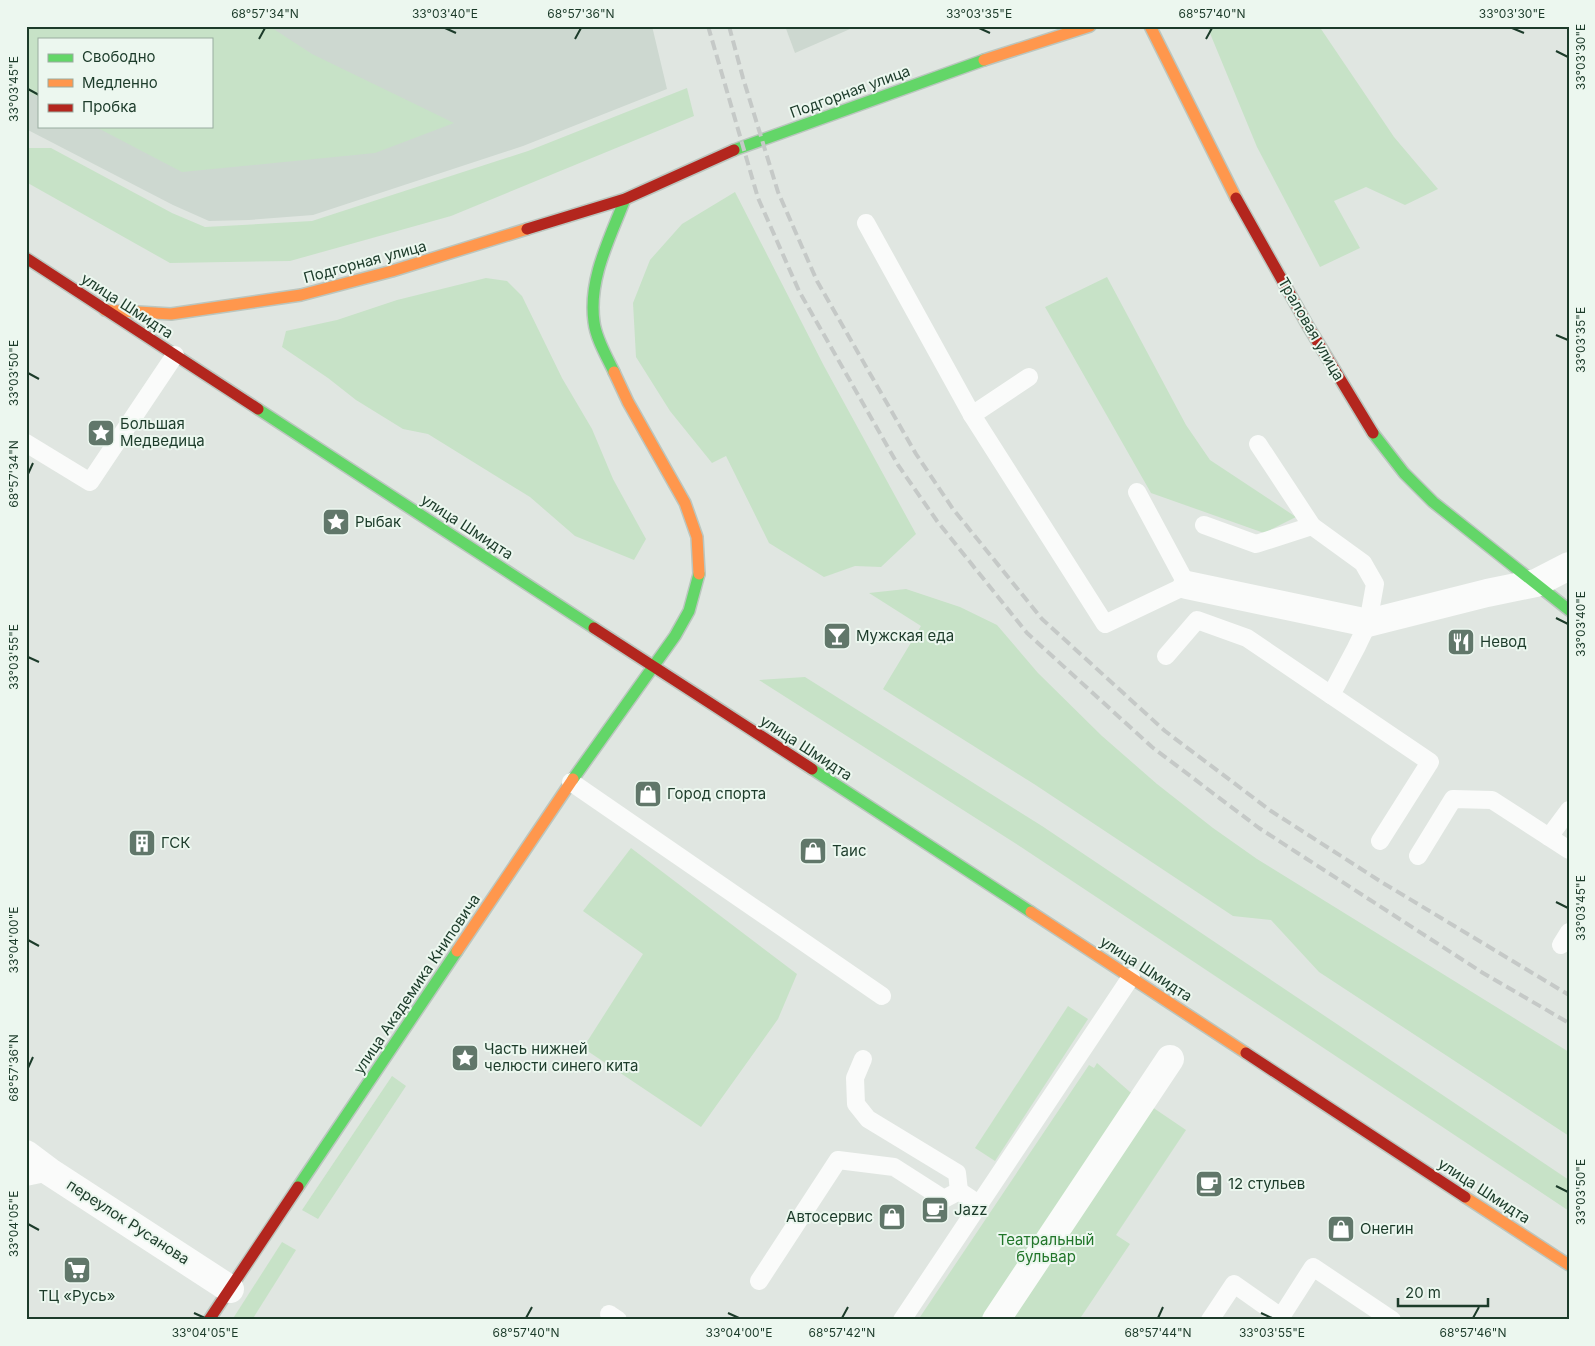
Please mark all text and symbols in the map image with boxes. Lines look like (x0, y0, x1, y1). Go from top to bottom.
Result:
text: 68°57'34"N (231, 6, 299, 21)
text: 33°03'40"E (412, 6, 478, 21)
text: 68°57'36"N (547, 6, 615, 21)
text: 33°03'35"E (946, 6, 1012, 21)
text: 68°57'40"N (1178, 6, 1246, 21)
text: 33°03'30"E (1479, 6, 1545, 21)
text: 33°03'30"E (1573, 24, 1588, 90)
legend (38, 38, 212, 128)
text: Свободно (82, 47, 156, 66)
text: 33°03'45"E (6, 56, 21, 122)
street label: Подгорная улица (787, 61, 913, 122)
text: Медленно (82, 73, 158, 92)
text: Пробка (82, 97, 137, 116)
street label: Подгорная улица (301, 236, 428, 287)
street label: улица Шмидта (77, 269, 177, 343)
street label: Траловая улица (1274, 274, 1349, 384)
text: 33°03'35"E (1573, 307, 1588, 373)
text: 33°03'50"E (6, 340, 21, 406)
place label: Большая Медведица (120, 414, 205, 450)
place icon: Большая Медведица (86, 418, 116, 448)
text: 68°57'34"N (6, 440, 21, 508)
street label: улица Шмидта (417, 490, 517, 564)
place icon: Рыбак (321, 507, 351, 537)
place label: Рыбак (355, 512, 401, 531)
text: 33°03'40"E (1573, 591, 1588, 657)
bar icon: Мужская еда (822, 621, 852, 651)
text: 33°03'55"E (6, 624, 21, 690)
place label: Мужская еда (856, 626, 954, 645)
restaurant icon: Невод (1446, 627, 1476, 657)
place label: Невод (1480, 632, 1527, 651)
street label: улица Шмидта (756, 711, 856, 785)
shop icon: Город спорта (633, 779, 663, 809)
place label: Город спорта (667, 784, 766, 803)
building icon: ГСК (127, 828, 157, 858)
place label: ГСК (161, 833, 190, 852)
shop icon: Таис (798, 836, 828, 866)
place label: Таис (832, 841, 866, 860)
text: 33°03'45"E (1573, 875, 1588, 941)
street label: улица Академика Книповича (349, 890, 484, 1077)
text: 33°04'00"E (6, 907, 21, 973)
street label: улица Шмидта (1096, 932, 1196, 1006)
text: 68°57'36"N (6, 1034, 21, 1102)
place label: Часть нижней челюсти синего кита (484, 1039, 639, 1075)
place icon: Часть нижней челюсти синего кита (450, 1043, 480, 1073)
street label: улица Шмидта (1434, 1154, 1534, 1228)
text: 33°03'50"E (1573, 1159, 1588, 1225)
cafe icon: 12 стульев (1194, 1169, 1224, 1199)
place label: 12 стульев (1228, 1174, 1305, 1193)
street label: переулок Русанова (63, 1175, 193, 1268)
text: 33°04'05"E (6, 1191, 21, 1257)
cafe icon: Jazz (920, 1195, 950, 1225)
place label: Jazz (954, 1200, 988, 1219)
shop icon: Автосервис (877, 1202, 907, 1232)
place label: Автосервис (786, 1207, 873, 1226)
shop icon: Онегин (1326, 1214, 1356, 1244)
place label: Онегин (1360, 1219, 1414, 1238)
park label: Театральный бульвар (998, 1230, 1094, 1266)
supermarket icon: ТЦ «Русь» (62, 1255, 92, 1285)
scale bar (1398, 1276, 1488, 1308)
text: 20 m (1405, 1283, 1441, 1302)
place label: ТЦ «Русь» (39, 1286, 115, 1305)
text: 33°04'05"E (172, 1325, 238, 1340)
text: 68°57'40"N (492, 1325, 560, 1340)
text: 33°04'00"E (706, 1325, 772, 1340)
text: 68°57'42"N (809, 1325, 875, 1340)
text: 68°57'44"N (1124, 1325, 1192, 1340)
text: 33°03'55"E (1239, 1325, 1305, 1340)
text: 68°57'46"N (1440, 1325, 1506, 1340)

